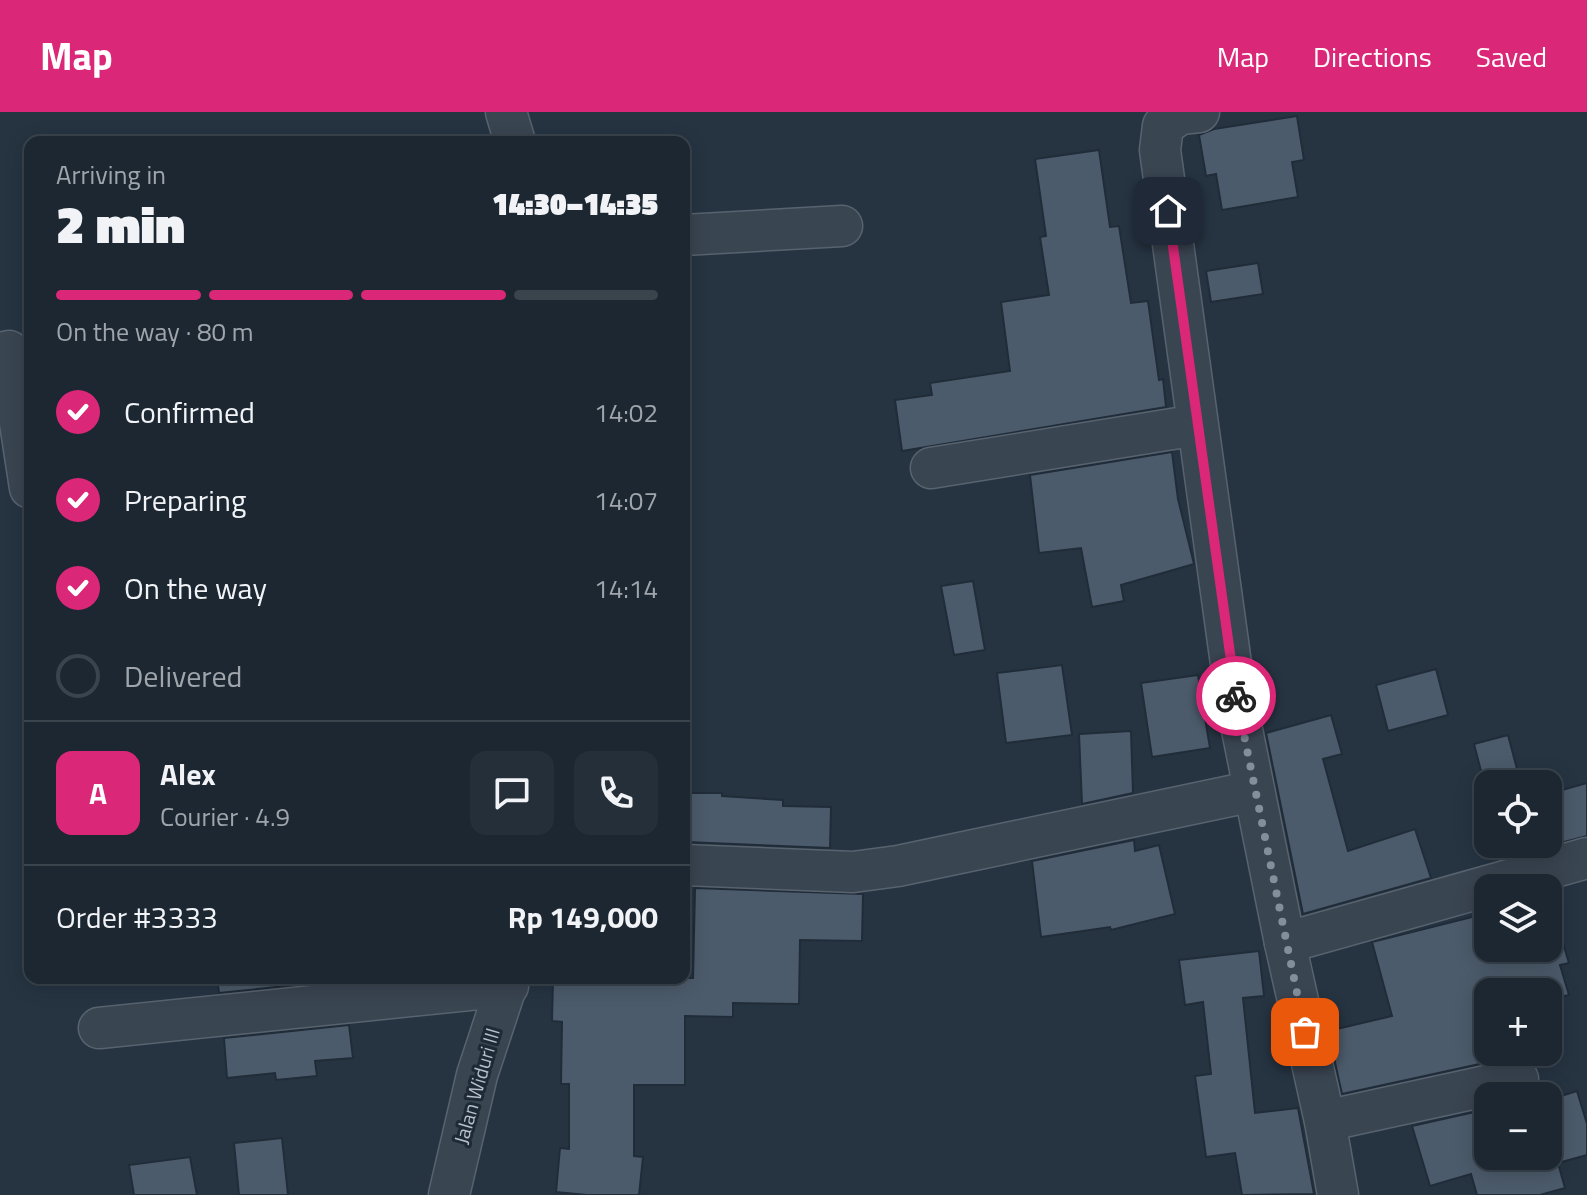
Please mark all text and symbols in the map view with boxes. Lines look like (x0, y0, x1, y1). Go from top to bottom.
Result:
text: Map (40, 27, 113, 85)
text: Map (1217, 35, 1269, 78)
text: Directions (1313, 35, 1432, 78)
text: Saved (1476, 35, 1547, 78)
text: Arriving in (56, 155, 166, 194)
pin (1134, 177, 1202, 245)
text: 14:30–14:35 (492, 181, 658, 227)
text: 2 min (56, 184, 185, 263)
icon: home (1146, 189, 1190, 233)
text: On the way · 80 m (56, 312, 254, 351)
text: Confirmed (124, 389, 255, 435)
icon: check (56, 390, 100, 434)
text: 14:02 (594, 393, 658, 432)
text: Preparing (124, 477, 246, 523)
icon: check (56, 478, 100, 522)
text: 14:07 (594, 481, 658, 520)
text: On the way (124, 565, 267, 611)
icon: check (56, 566, 100, 610)
text: 14:14 (594, 569, 658, 608)
text: Delivered (124, 653, 242, 699)
courier (1196, 656, 1276, 736)
icon: bike (1214, 674, 1258, 718)
text: Alex (160, 751, 216, 797)
button: chat (470, 751, 554, 835)
button: phone (574, 751, 658, 835)
text: A (89, 770, 107, 816)
map controls (1474, 770, 1562, 1170)
button: locate (1474, 770, 1562, 858)
text: Courier · 4.9 (160, 797, 290, 836)
button: layers (1474, 874, 1562, 962)
text: Order #3333 (56, 894, 218, 940)
text: Rp 149,000 (508, 894, 658, 940)
button: + (1474, 978, 1562, 1066)
pin (1271, 998, 1339, 1066)
icon: bag (1283, 1010, 1327, 1054)
street label: Jalan Widuri III (445, 1024, 508, 1147)
button: − (1474, 1082, 1562, 1170)

